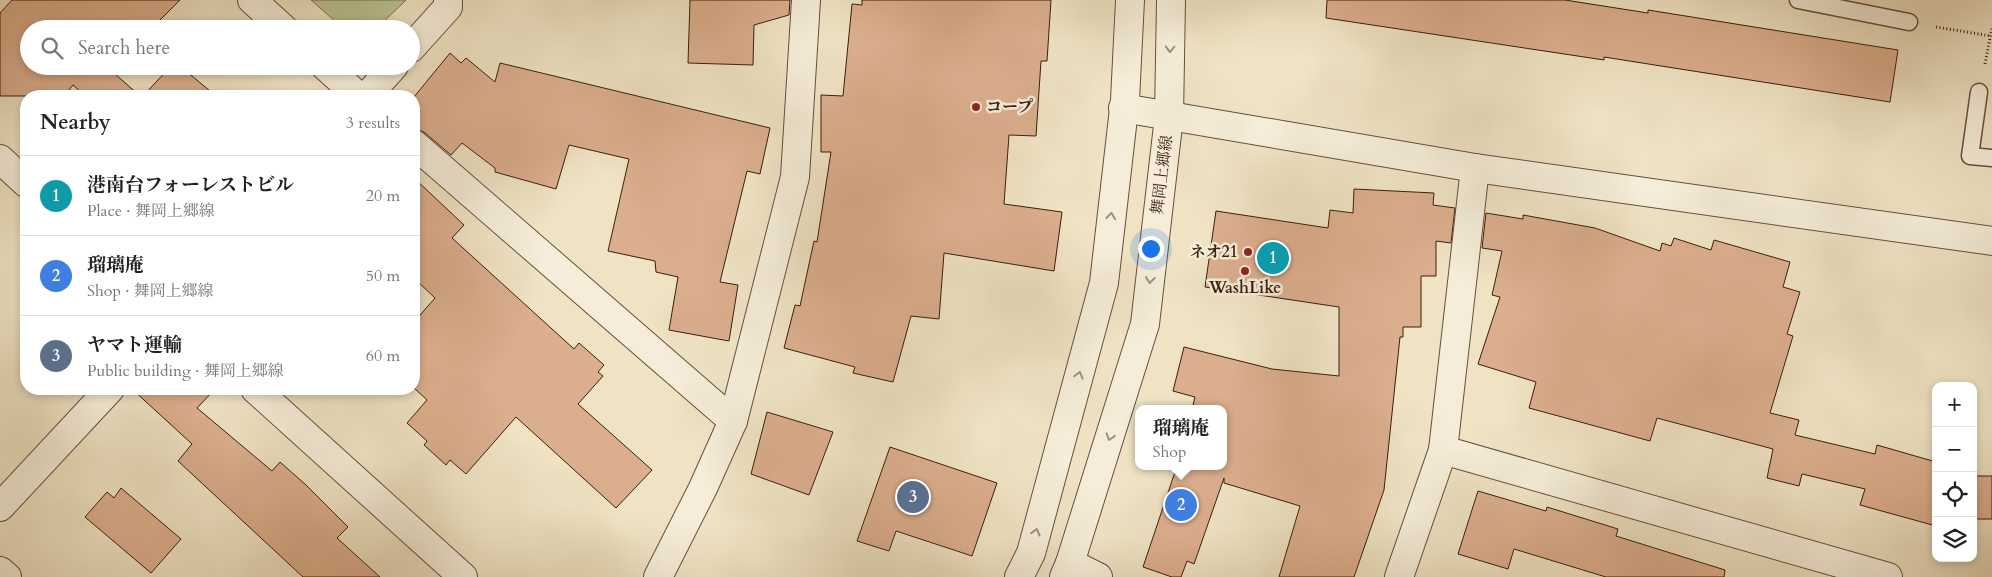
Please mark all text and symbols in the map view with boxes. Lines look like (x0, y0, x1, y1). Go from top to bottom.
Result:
search box (20, 20, 420, 75)
icon: search (38, 34, 66, 62)
text: Search here (78, 35, 170, 61)
one-way arrow (1165, 45, 1175, 53)
place label: コープ (986, 96, 1033, 118)
marker: コープ (970, 101, 982, 113)
text: Nearby (40, 108, 111, 137)
text: 3 results (346, 112, 400, 134)
street label: 舞岡上郷線 (1146, 134, 1178, 216)
text: 港南台フォーレストビル (87, 172, 294, 198)
text: 1 (52, 185, 60, 207)
text: 20 m (366, 185, 400, 207)
text: Place · 舞岡上郷線 (87, 200, 215, 222)
one-way arrow (1105, 212, 1116, 220)
your location (1138, 236, 1164, 262)
pin: 1 (1257, 239, 1289, 277)
place label: ネオ21 (1190, 241, 1238, 263)
marker: ネオ21 (1242, 246, 1254, 258)
text: 瑠璃庵 (87, 252, 144, 278)
text: 2 (52, 265, 60, 287)
text: 50 m (366, 265, 400, 287)
marker: WashLike (1239, 265, 1251, 277)
one-way arrow (1145, 276, 1156, 284)
place label: WashLike (1208, 277, 1281, 299)
text: Shop · 舞岡上郷線 (87, 280, 214, 302)
text: ヤマト運輸 (87, 332, 182, 358)
text: 3 (52, 345, 60, 367)
text: 60 m (366, 345, 400, 367)
text: Public building · 舞岡上郷線 (87, 360, 284, 382)
one-way arrow (1073, 370, 1084, 379)
map controls (1932, 382, 1977, 562)
button: + (1932, 382, 1977, 427)
popup (1135, 405, 1227, 470)
text: 瑠璃庵 (1152, 415, 1210, 441)
button: − (1932, 427, 1977, 472)
one-way arrow (1105, 432, 1115, 441)
text: Shop (1152, 441, 1186, 463)
button: locate (1932, 472, 1977, 517)
pin: 3 (897, 478, 929, 516)
pin: 2 (1165, 486, 1197, 524)
button: layers (1932, 517, 1977, 562)
one-way arrow (1030, 527, 1041, 536)

